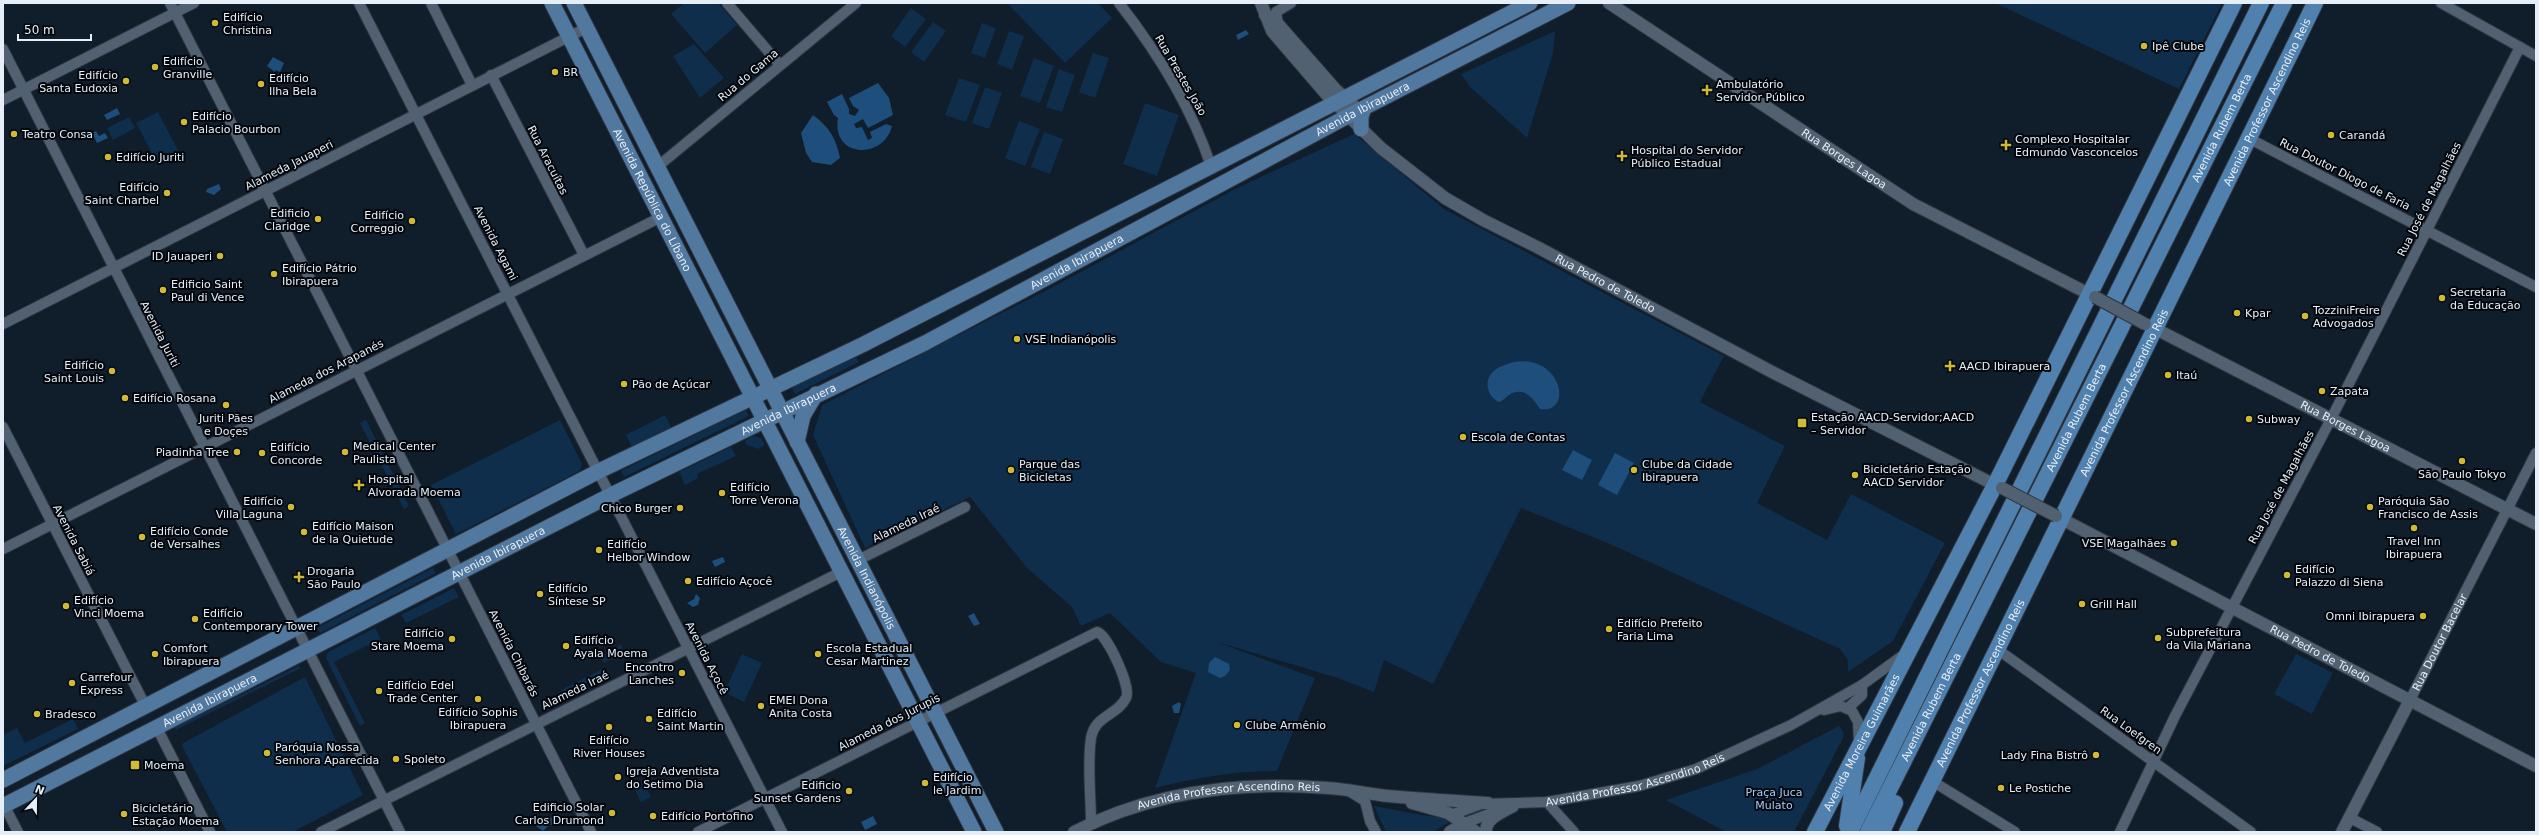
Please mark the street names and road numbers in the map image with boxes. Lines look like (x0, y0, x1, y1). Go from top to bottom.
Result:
street label: Avenida Professor Ascendino Reis (2221, 16, 2314, 188)
street label: Rua Prestes João (1152, 32, 1209, 118)
street label: Rua do Gama (716, 47, 781, 104)
street label: Avenida Rubem Berta (2189, 72, 2254, 184)
street label: Avenida Ibirapuera (1314, 80, 1412, 139)
street label: Rua Aracuítas (525, 123, 571, 197)
street label: Rua Borges Lagoa (1799, 126, 1889, 192)
street label: Avenida República do Líbano (610, 127, 694, 274)
street label: Rua Doutor Diogo de Faria (2277, 136, 2412, 213)
street label: Alameda Jauaperi (243, 138, 335, 193)
street label: Rua José de Magalhães (2395, 140, 2464, 259)
street label: Avenida Agami (471, 204, 520, 283)
street label: Avenida Ibirapuera (1028, 232, 1126, 292)
street label: Rua Pedro de Toledo (1553, 252, 1658, 316)
street label: Avenida Juriti (137, 299, 182, 370)
street label: Avenida Professor Ascendino Reis (2078, 307, 2171, 479)
street label: Alameda dos Arapanés (267, 337, 386, 406)
street label: Avenida Rubem Berta (2044, 361, 2109, 474)
street label: Avenida Ibirapuera (739, 381, 838, 438)
street label: Rua Borges Lagoa (2298, 398, 2392, 455)
street label: Rua José de Magalhães (2246, 428, 2317, 546)
street label: Alameda Iraé (870, 501, 942, 545)
street label: Avenida Sabiá (50, 503, 97, 578)
street label: Avenida Ibirapuera (449, 524, 548, 583)
street label: Avenida Indianópolis (835, 524, 898, 632)
street label: Rua Doutor Bacelar (2410, 591, 2470, 693)
street label: Avenida Professor Ascendino Reis (1934, 597, 2028, 769)
street label: Avenida Chibarás (486, 608, 541, 699)
street label: Avenida Açocê (683, 619, 731, 697)
street label: Rua Pedro de Toledo (2268, 623, 2373, 686)
street label: Avenida Rubem Berta (1899, 651, 1964, 763)
street label: Alameda Iraé (539, 668, 611, 712)
street label: Avenida Ibirapuera (160, 671, 259, 730)
street label: Avenida Moreira Guimarães (1821, 672, 1903, 813)
street label: Alameda dos Jurupis (836, 691, 943, 754)
street label: Rua Loefgren (2097, 704, 2164, 757)
street label: Avenida Professor Ascendino Reis (1545, 751, 1727, 809)
street label: Avenida Professor Ascendino Reis (1136, 780, 1321, 813)

